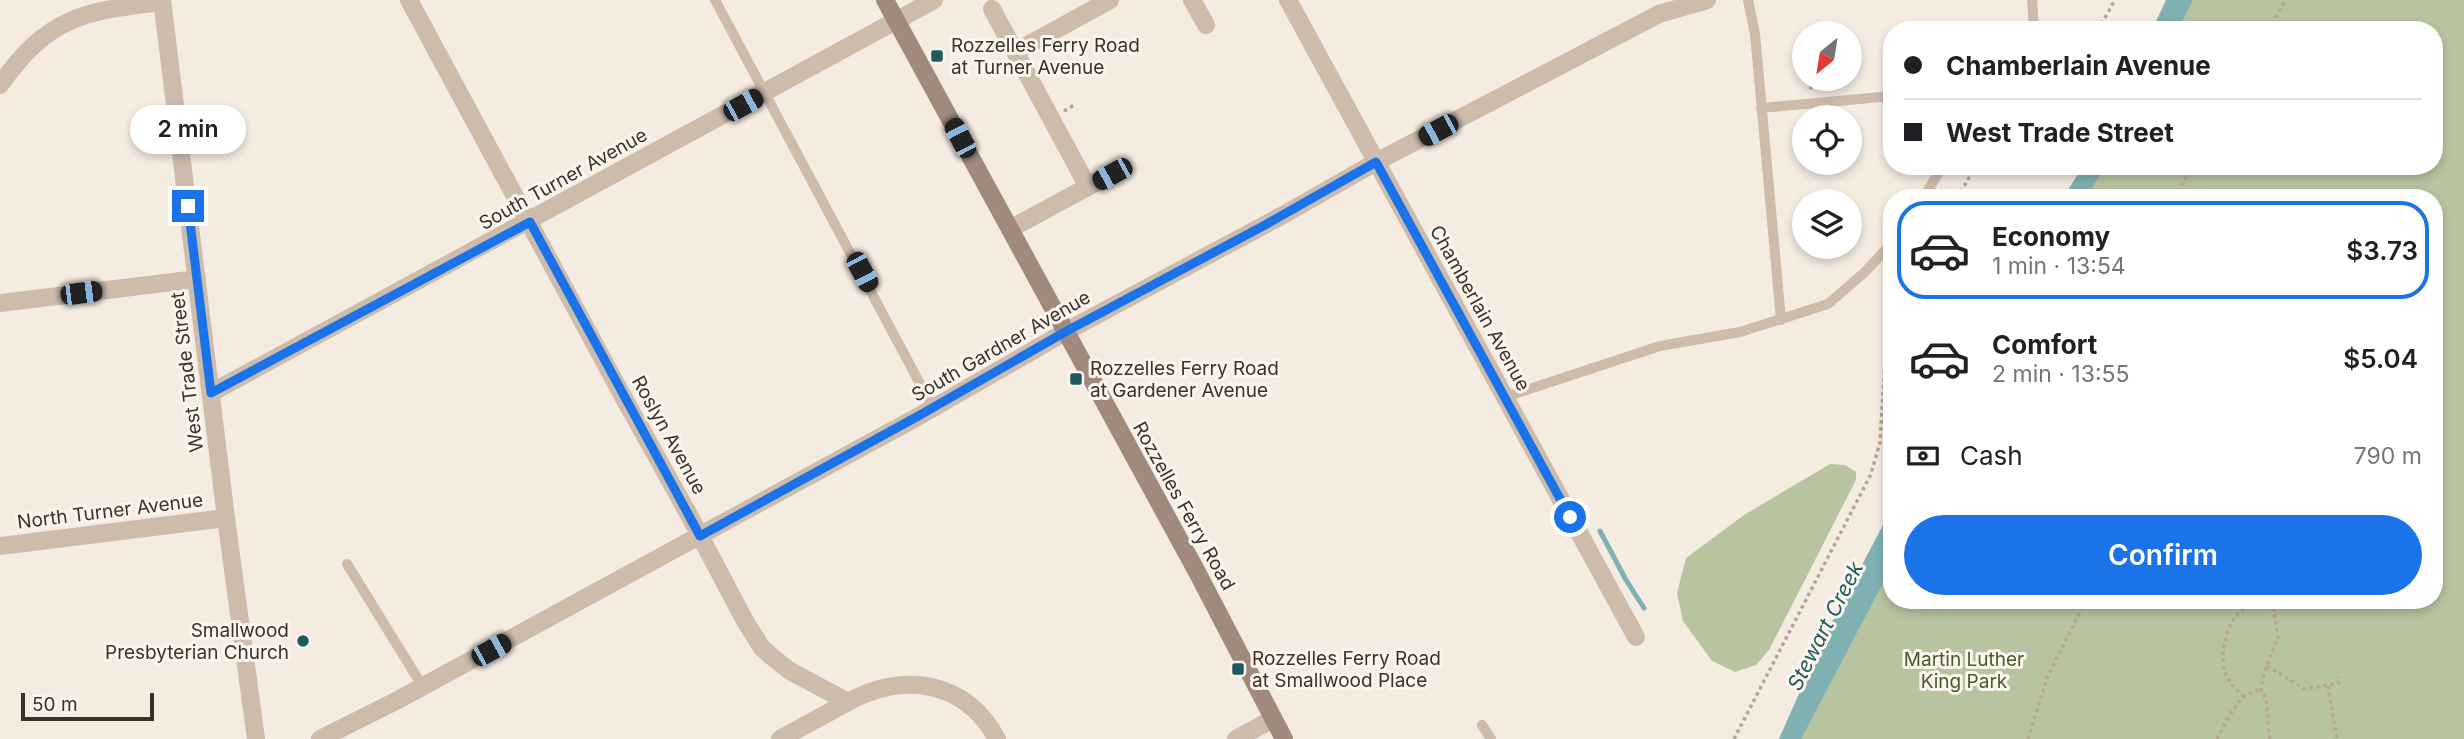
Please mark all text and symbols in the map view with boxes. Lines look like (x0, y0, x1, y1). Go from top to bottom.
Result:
north arrow (1792, 21, 1862, 91)
map controls (1792, 21, 1862, 259)
place label: Rozzelles Ferry Road at Turner Avenue (951, 34, 1140, 79)
marker: Rozzelles Ferry Road at Turner Avenue (929, 48, 945, 64)
text: Chamberlain Avenue (1946, 50, 2211, 81)
car (720, 86, 767, 124)
callout: 2 min (130, 104, 246, 154)
button: locate (1792, 105, 1862, 175)
car (1415, 111, 1462, 149)
text: 2 min (158, 115, 218, 143)
car (941, 115, 980, 161)
text: West Trade Street (1946, 117, 2174, 148)
street label: South Turner Avenue (475, 123, 651, 235)
car (1089, 155, 1136, 193)
button: layers (1792, 189, 1862, 259)
route end (172, 190, 204, 222)
icon: car (1908, 219, 1971, 282)
street label: Chamberlain Avenue (1425, 221, 1535, 395)
text: Economy (1992, 221, 2110, 252)
text: $3.73 (2346, 235, 2418, 266)
car (843, 249, 882, 295)
text: 1 min · 13:54 (1992, 252, 2126, 280)
car (59, 280, 104, 306)
street label: South Gardner Avenue (908, 285, 1094, 407)
street label: West Trade Street (166, 291, 208, 453)
icon: car (1908, 327, 1971, 390)
text: Comfort (1992, 329, 2097, 360)
text: $5.04 (2343, 343, 2418, 374)
place label: Rozzelles Ferry Road at Gardener Avenue (1090, 357, 1279, 402)
text: 2 min · 13:55 (1992, 360, 2130, 388)
marker: Rozzelles Ferry Road at Gardener Avenue (1068, 371, 1084, 387)
street label: Roslyn Avenue (627, 372, 711, 498)
street label: Rozzelles Ferry Road (1128, 418, 1240, 594)
icon: cash (1904, 437, 1942, 475)
text: Cash (1960, 440, 2023, 471)
text: 790 m (2354, 442, 2422, 470)
street label: North Turner Avenue (16, 488, 204, 534)
route start (1554, 501, 1586, 533)
button: Confirm (1904, 515, 2422, 595)
water label: Stewart Creek (1782, 557, 1868, 695)
place label: Smallwood Presbyterian Church (105, 619, 289, 664)
car (468, 631, 515, 669)
marker: Smallwood Presbyterian Church (295, 633, 311, 649)
place label: Rozzelles Ferry Road at Smallwood Place (1252, 647, 1441, 692)
park label: Martin Luther King Park (1904, 648, 2024, 693)
marker: Rozzelles Ferry Road at Smallwood Place (1230, 661, 1246, 677)
scale bar (21, 690, 154, 722)
text: 50 m (32, 693, 78, 716)

